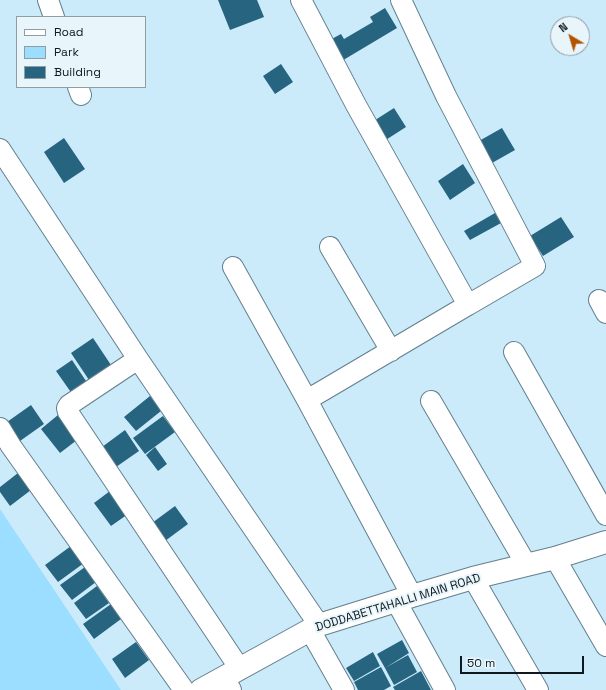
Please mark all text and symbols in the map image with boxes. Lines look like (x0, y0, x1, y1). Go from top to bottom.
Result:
legend (16, 16, 146, 88)
north arrow (550, 16, 590, 56)
text: N (556, 20, 570, 35)
text: Road (54, 24, 83, 40)
text: Park (54, 44, 79, 60)
text: Building (54, 64, 101, 80)
street label: DODDABETTAHALLI MAIN ROAD (314, 571, 482, 635)
scale bar (462, 648, 586, 674)
text: 50 m (467, 655, 495, 671)

